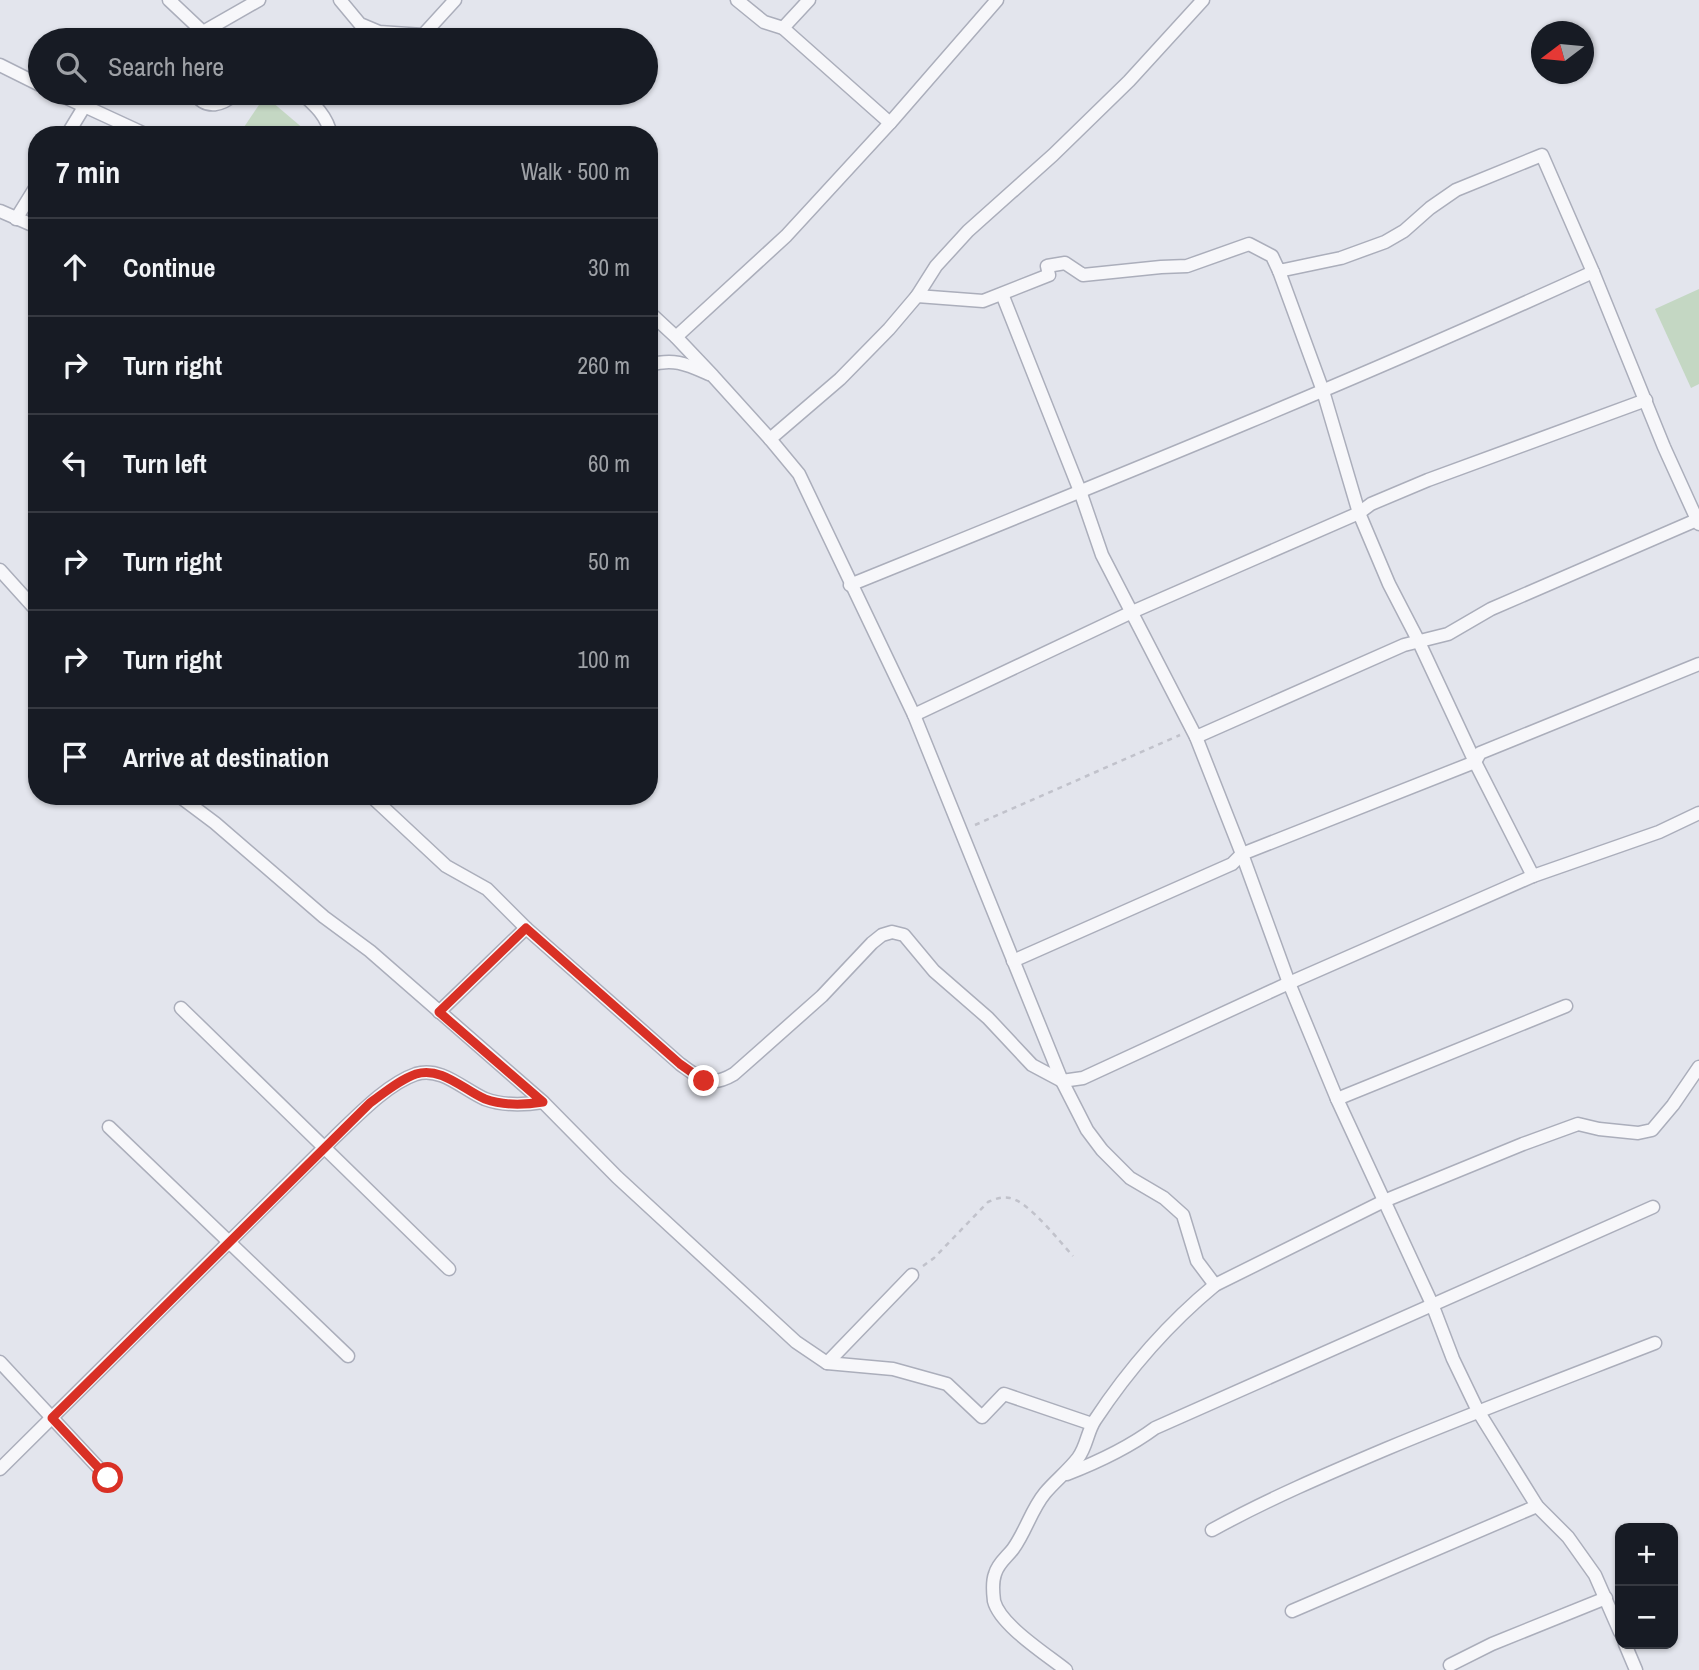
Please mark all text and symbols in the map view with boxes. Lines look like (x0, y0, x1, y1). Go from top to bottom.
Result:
north arrow (1531, 21, 1594, 84)
search box (28, 28, 658, 105)
icon: search (52, 48, 90, 86)
text: Search here (108, 49, 224, 84)
text: 7 min (56, 152, 120, 192)
text: Walk · 500 m (521, 156, 630, 187)
icon: ahead (56, 248, 94, 286)
text: Continue (123, 250, 215, 285)
text: 30 m (588, 252, 630, 283)
icon: right (56, 346, 94, 384)
text: Turn right (123, 348, 222, 383)
text: 260 m (578, 350, 630, 381)
icon: left (56, 444, 94, 482)
text: Turn left (123, 446, 207, 481)
text: 60 m (588, 448, 630, 479)
icon: right (56, 542, 94, 580)
text: Turn right (123, 544, 222, 579)
text: 50 m (588, 546, 630, 577)
icon: right (56, 640, 94, 678)
text: Turn right (123, 642, 222, 677)
text: 100 m (578, 644, 630, 675)
icon: arrive (56, 738, 94, 776)
text: Arrive at destination (123, 740, 329, 775)
route end (688, 1065, 719, 1096)
route start (92, 1462, 123, 1493)
map controls (1615, 1523, 1678, 1649)
button: + (1615, 1523, 1678, 1586)
button: − (1615, 1586, 1678, 1649)

